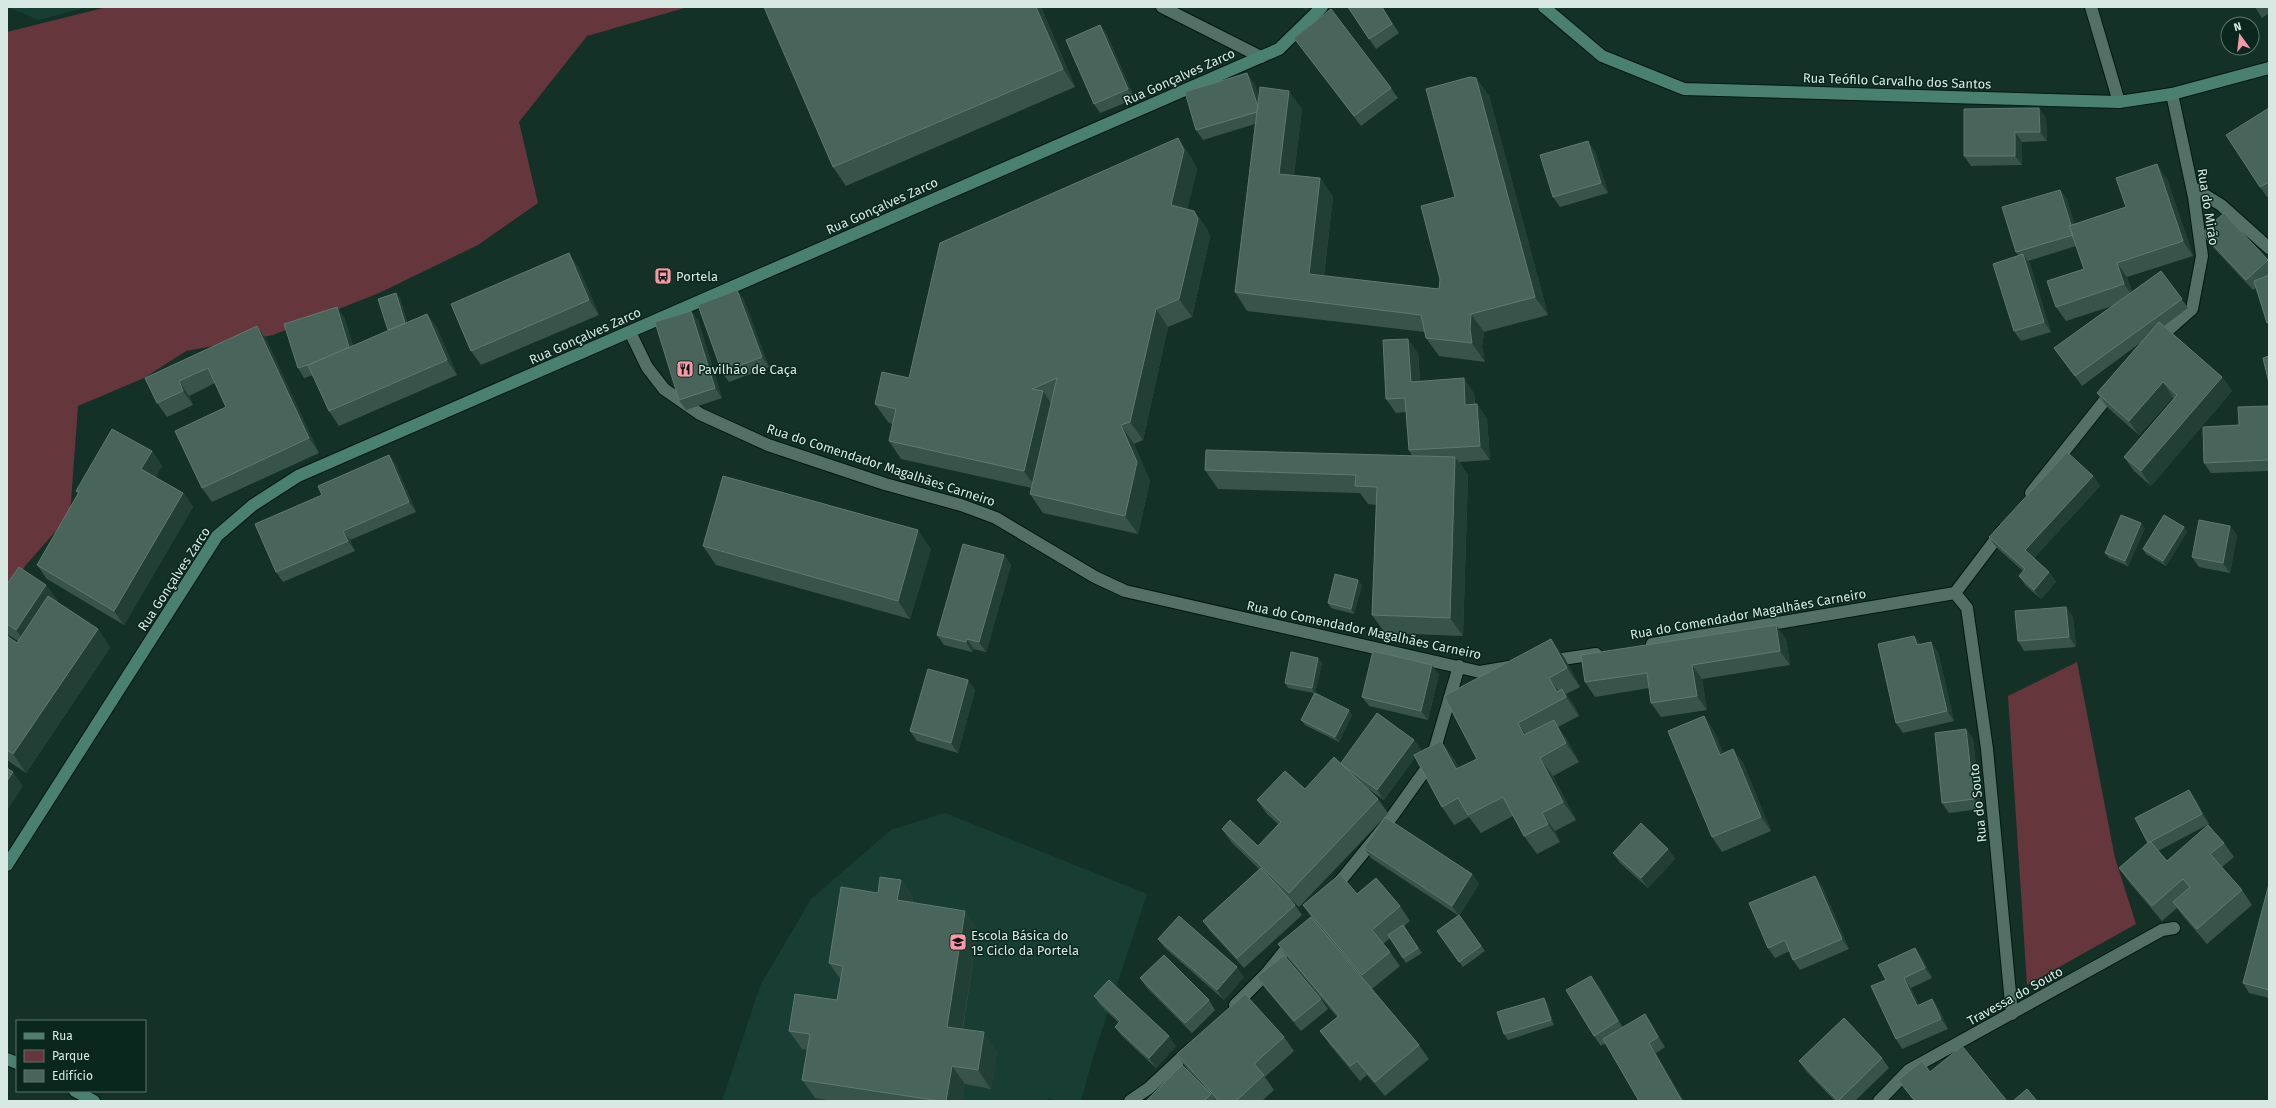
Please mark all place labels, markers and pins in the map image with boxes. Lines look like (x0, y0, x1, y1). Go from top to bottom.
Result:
bus stop icon: Portela (653, 266, 673, 286)
place label: Portela (676, 269, 718, 284)
restaurant icon: Pavilhão de Caça (675, 359, 695, 379)
place label: Pavilhão de Caça (698, 362, 797, 377)
place label: Escola Básica do 1º Ciclo da Portela (971, 928, 1079, 958)
school or university icon: Escola Básica do 1º Ciclo da Portela (948, 932, 968, 952)

